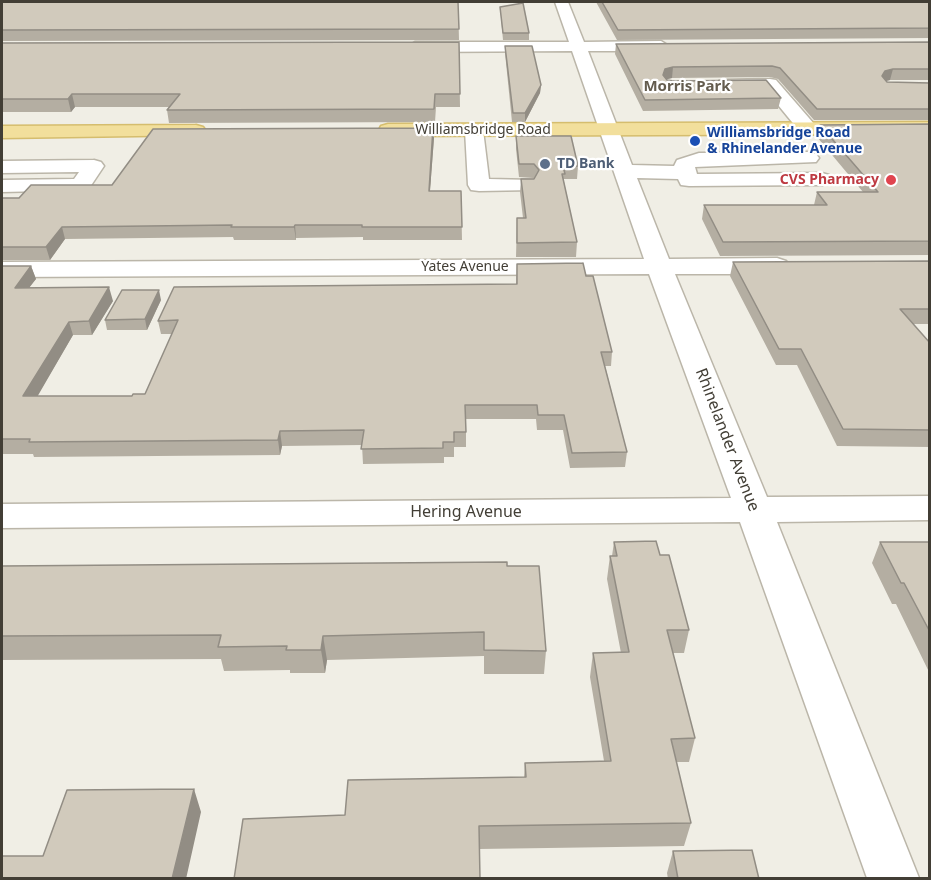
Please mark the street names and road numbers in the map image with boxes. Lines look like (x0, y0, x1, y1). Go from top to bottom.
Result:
street label: Williamsbridge Road (415, 122, 551, 138)
street label: Yates Avenue (421, 259, 509, 275)
street label: Rhinelander Avenue (691, 366, 763, 514)
street label: Hering Avenue (410, 502, 522, 522)

